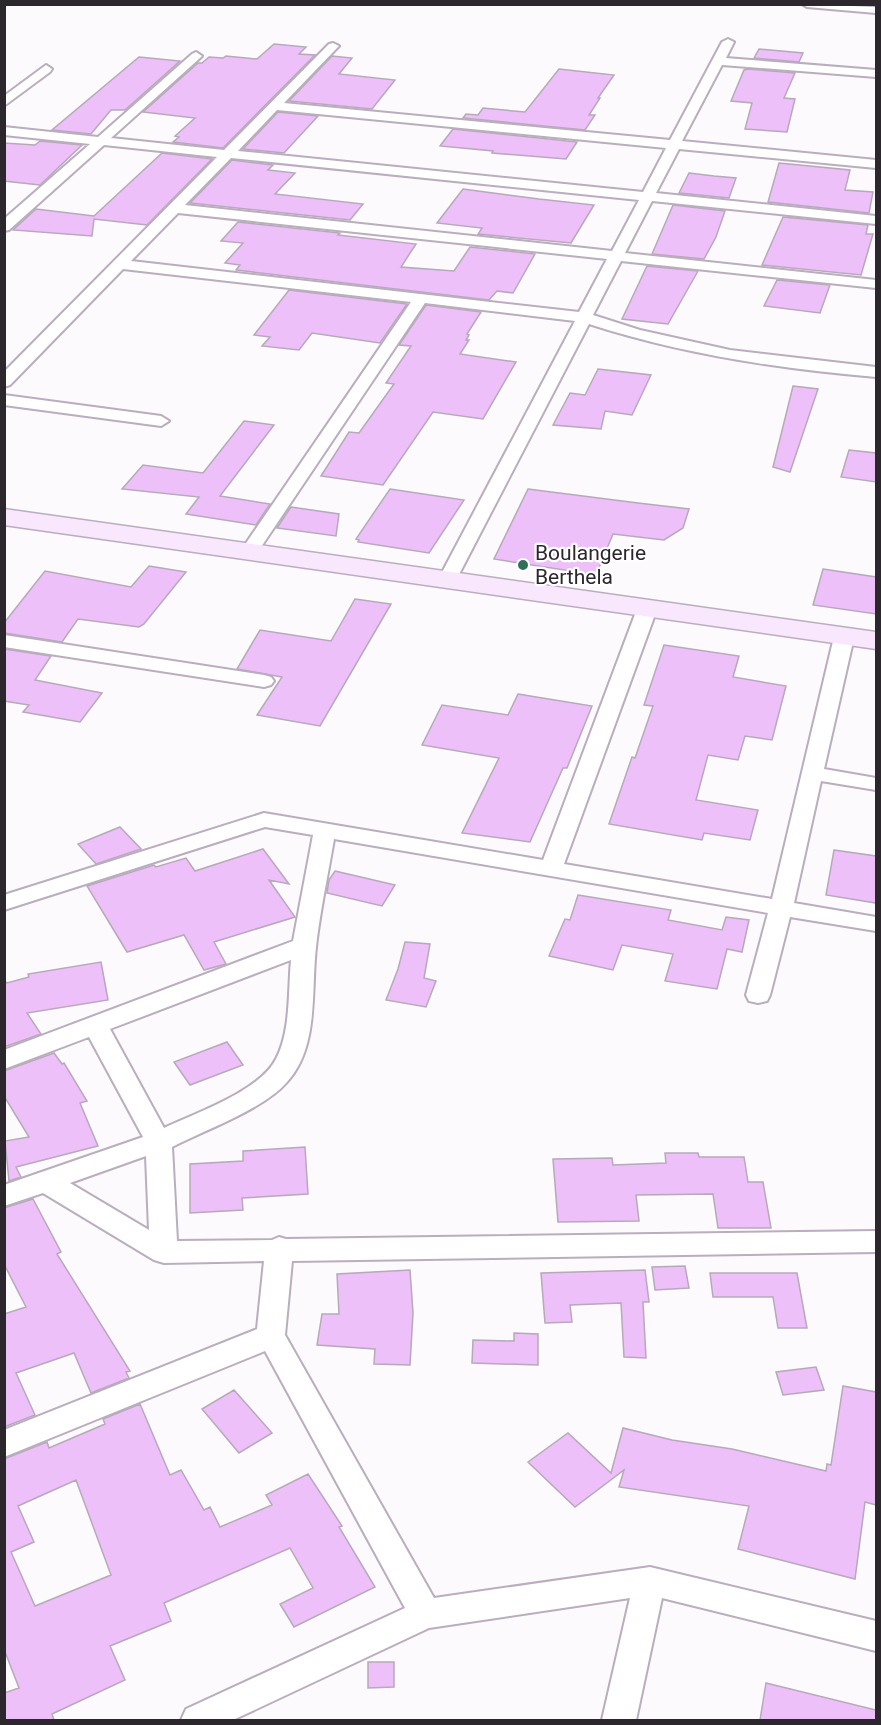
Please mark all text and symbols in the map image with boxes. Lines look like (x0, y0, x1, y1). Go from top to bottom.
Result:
place label: Boulangerie Berthela (535, 541, 646, 589)
marker: Boulangerie Berthela (516, 558, 530, 572)

